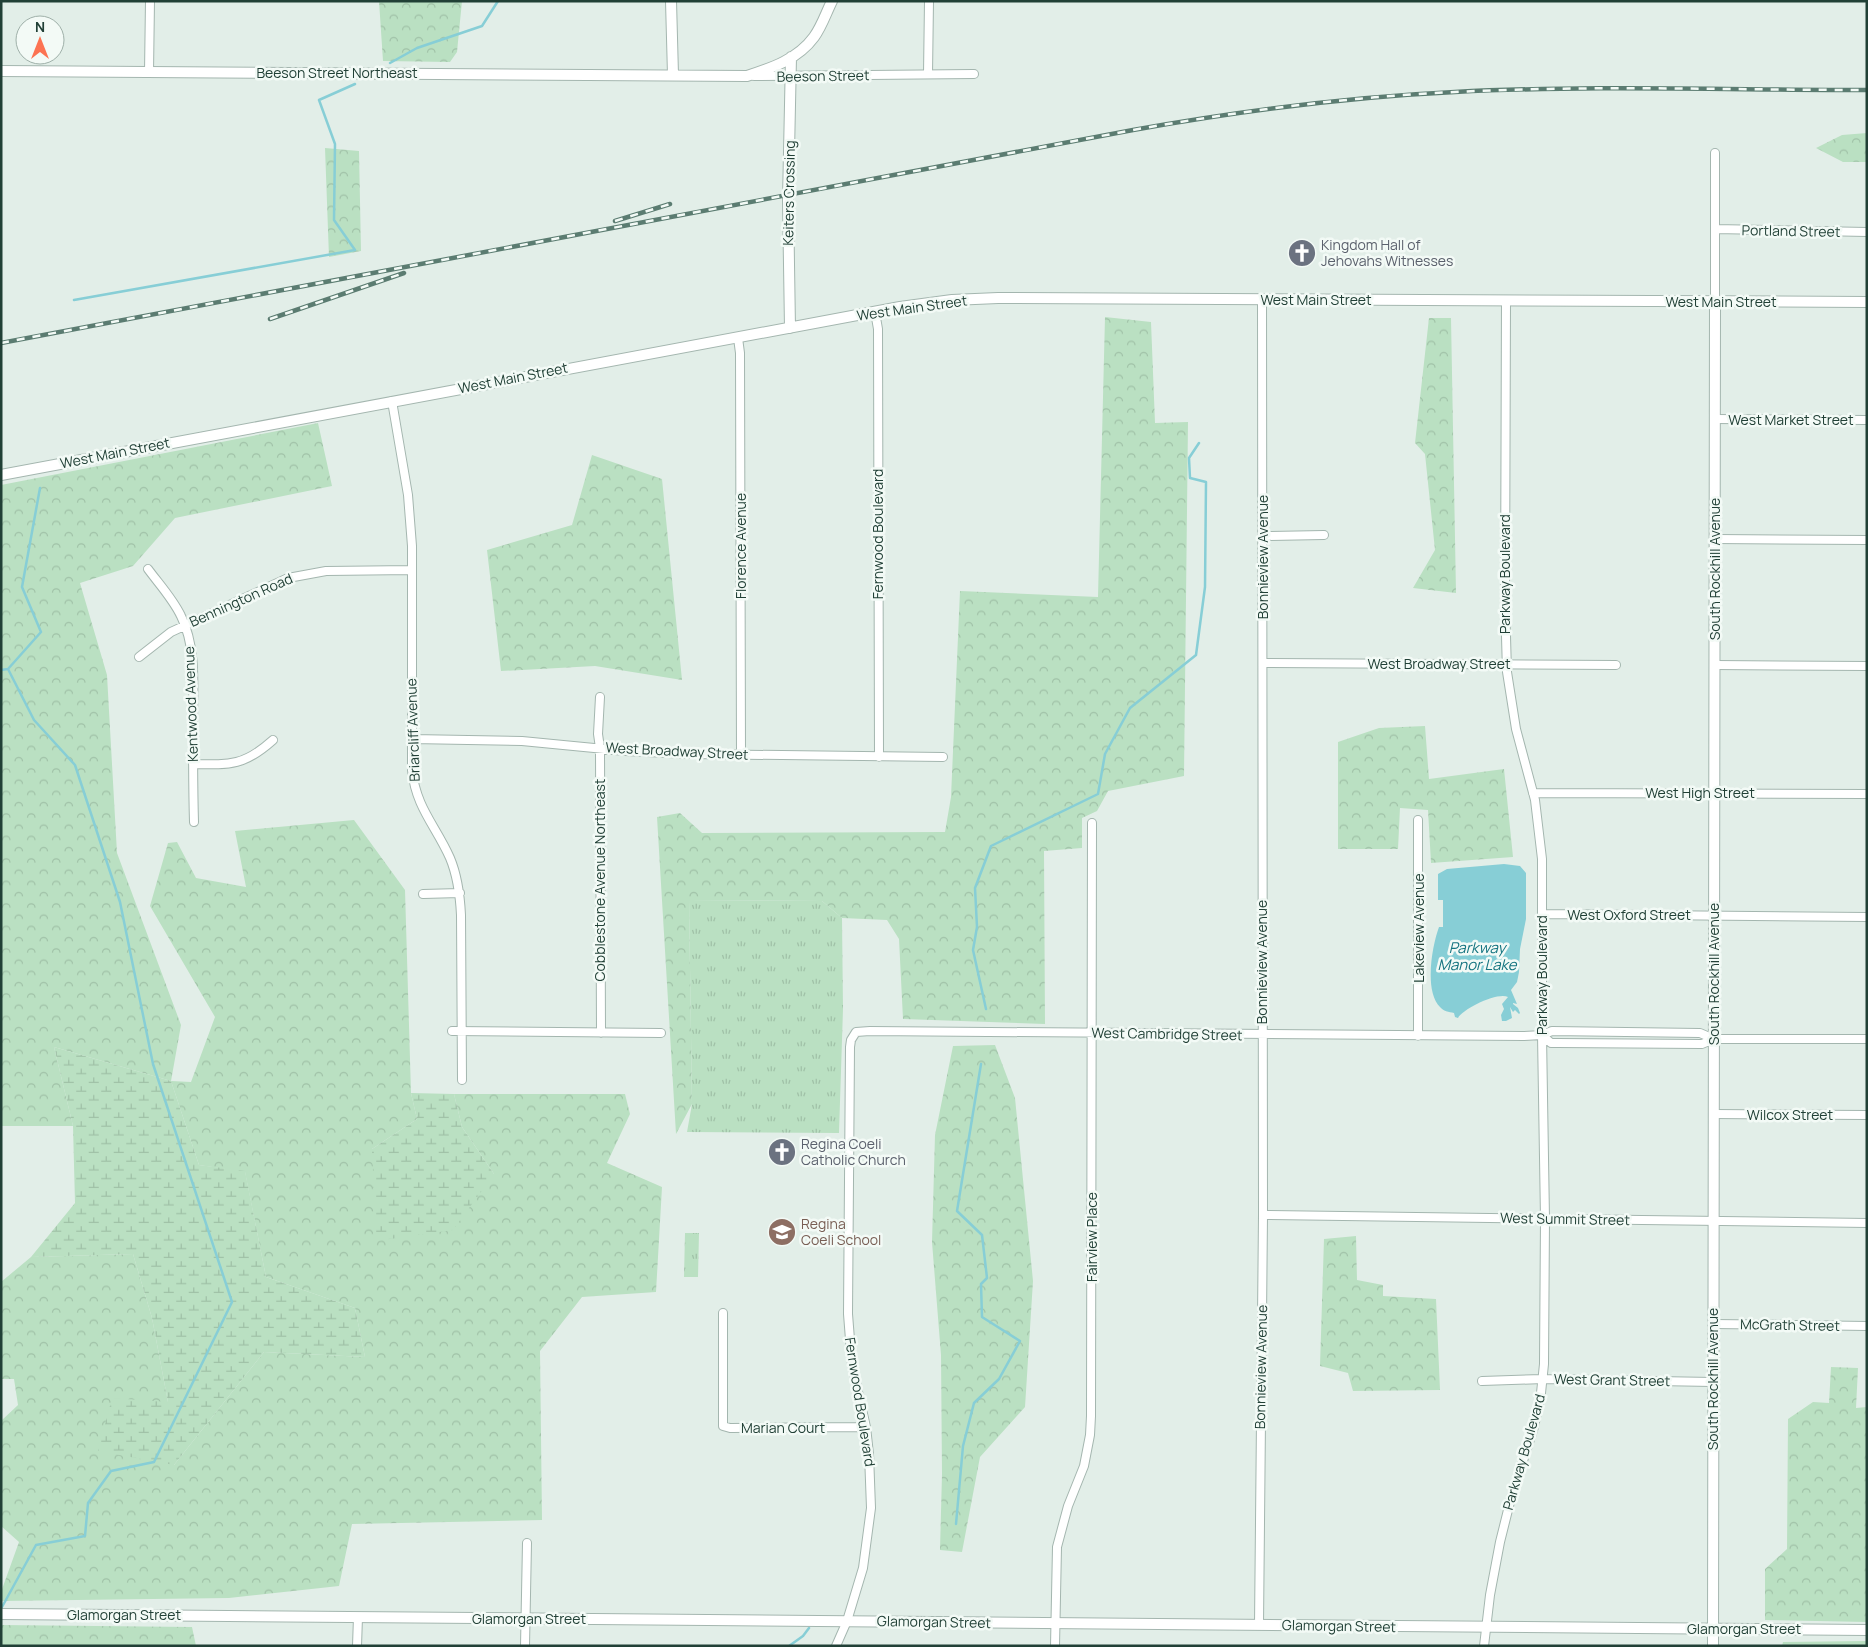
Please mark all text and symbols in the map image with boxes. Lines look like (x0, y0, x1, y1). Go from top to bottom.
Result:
north arrow (15, 15, 65, 65)
text: N (35, 17, 45, 36)
street label: Beeson Street Northeast (256, 63, 418, 82)
street label: Beeson Street (776, 65, 870, 86)
street label: Keiters Crossing (778, 140, 799, 246)
street label: Portland Street (1741, 220, 1841, 241)
place label: Kingdom Hall of Jehovahs Witnesses (1321, 235, 1453, 270)
church icon: Kingdom Hall of Jehovahs Witnesses (1287, 238, 1317, 268)
street label: West Main Street (856, 290, 969, 325)
street label: West Main Street (1260, 290, 1372, 309)
street label: West Main Street (1665, 292, 1777, 311)
street label: West Main Street (456, 357, 570, 397)
street label: West Market Street (1728, 410, 1854, 429)
street label: West Main Street (58, 432, 172, 472)
street label: Fernwood Boulevard (868, 469, 887, 599)
street label: Florence Avenue (731, 493, 750, 599)
street label: Bonnieview Avenue (1253, 495, 1272, 619)
street label: South Rockhill Avenue (1705, 498, 1724, 640)
street label: Parkway Boulevard (1495, 514, 1514, 634)
street label: Bennington Road (186, 568, 295, 631)
street label: Kentwood Avenue (179, 646, 202, 762)
street label: West Broadway Street (1367, 654, 1511, 673)
street label: Briarcliff Avenue (401, 678, 424, 782)
street label: West Broadway Street (605, 737, 749, 764)
street label: Cobblestone Avenue Northeast (590, 778, 609, 981)
street label: West High Street (1645, 783, 1755, 802)
street label: Lakeview Avenue (1409, 873, 1428, 983)
street label: Bonnieview Avenue (1252, 900, 1271, 1024)
street label: South Rockhill Avenue (1704, 903, 1723, 1045)
street label: West Oxford Street (1567, 905, 1691, 924)
street label: Parkway Boulevard (1532, 915, 1551, 1035)
water label: Parkway Manor Lake (1437, 937, 1518, 975)
street label: West Cambridge Street (1091, 1023, 1243, 1044)
street label: Wilcox Street (1747, 1105, 1834, 1124)
place label: Regina Coeli Catholic Church (801, 1134, 906, 1169)
church icon: Regina Coeli Catholic Church (767, 1137, 797, 1167)
street label: Fairview Place (1082, 1192, 1101, 1282)
street label: West Summit Street (1500, 1208, 1630, 1229)
place label: Regina Coeli School (801, 1214, 881, 1249)
school or university icon: Regina Coeli School (767, 1217, 797, 1247)
street label: Bonnieview Avenue (1250, 1305, 1271, 1429)
street label: South Rockhill Avenue (1703, 1308, 1722, 1450)
street label: McGrath Street (1740, 1314, 1840, 1335)
street label: Fernwood Boulevard (841, 1336, 880, 1468)
street label: West Grant Street (1554, 1369, 1671, 1390)
street label: Parkway Boulevard (1498, 1392, 1549, 1512)
street label: Marian Court (741, 1418, 825, 1437)
street label: Glamorgan Street (67, 1605, 181, 1624)
street label: Glamorgan Street (472, 1609, 586, 1628)
street label: Glamorgan Street (877, 1611, 992, 1632)
street label: Glamorgan Street (1282, 1615, 1397, 1636)
street label: Glamorgan Street (1687, 1619, 1801, 1638)

